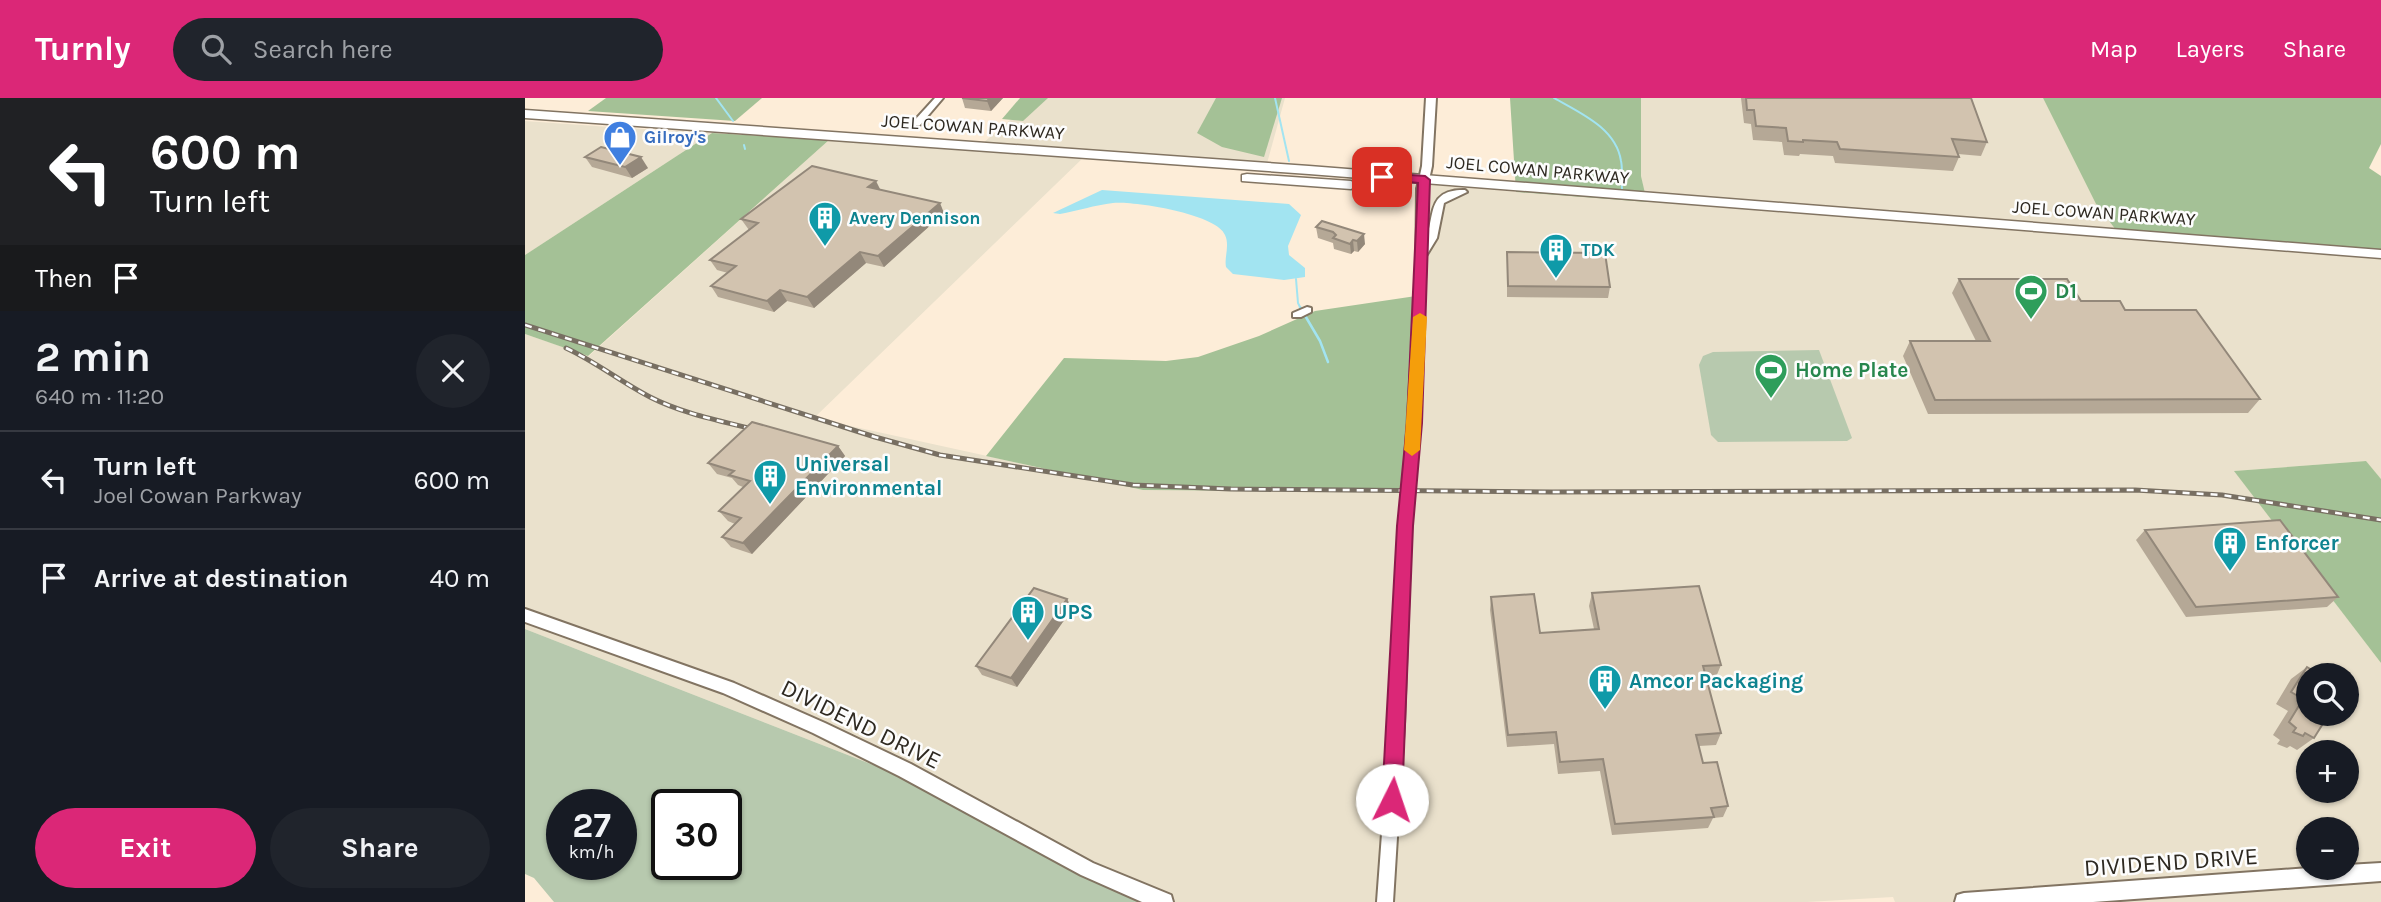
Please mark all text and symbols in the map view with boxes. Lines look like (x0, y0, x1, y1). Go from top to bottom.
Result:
search box (173, 18, 663, 81)
text: Turnly (35, 30, 131, 68)
icon: search (197, 30, 235, 68)
text: Search here (253, 34, 393, 65)
text: Map (2090, 35, 2138, 63)
text: Layers (2176, 35, 2245, 63)
text: Share (2283, 35, 2346, 63)
street label: JOEL COWAN PARKWAY (881, 110, 1065, 144)
shop icon: Gilroy's (601, 118, 639, 167)
text: 600 m (150, 124, 301, 181)
icon: left (35, 126, 126, 217)
place label: Gilroy's (644, 126, 707, 148)
pin (1352, 147, 1412, 207)
street label: JOEL COWAN PARKWAY (1446, 151, 1631, 189)
icon: arrive (1363, 158, 1401, 196)
text: Turn left (150, 183, 270, 220)
street label: JOEL COWAN PARKWAY (2012, 196, 2196, 230)
building icon: Avery Dennison (806, 199, 844, 248)
place label: Avery Dennison (849, 207, 981, 229)
building icon: TDK (1537, 231, 1575, 280)
place label: TDK (1581, 239, 1615, 261)
icon: arrive (107, 259, 145, 297)
text: Then (35, 263, 93, 294)
sports icon: D1 (2012, 272, 2050, 321)
place label: D1 (2055, 279, 2077, 303)
text: 2 min (35, 332, 151, 382)
button: close (416, 334, 490, 408)
sports icon: Home Plate (1752, 351, 1790, 400)
place label: Home Plate (1795, 358, 1908, 382)
text: 640 m · 11:20 (35, 383, 164, 410)
text: Turn left (94, 451, 196, 482)
place label: Universal Environmental (795, 452, 943, 500)
building icon: Universal Environmental (751, 457, 789, 506)
icon: left (35, 461, 73, 499)
text: 600 m (414, 465, 490, 496)
text: Joel Cowan Parkway (94, 482, 302, 509)
building icon: Enforcer (2211, 524, 2249, 573)
place label: Enforcer (2255, 531, 2339, 555)
icon: arrive (35, 559, 73, 597)
text: Arrive at destination (94, 563, 348, 594)
text: 40 m (430, 563, 490, 594)
building icon: UPS (1009, 593, 1047, 642)
place label: UPS (1053, 600, 1093, 624)
building icon: Amcor Packaging (1586, 662, 1624, 711)
map controls (2296, 663, 2359, 880)
button: search (2296, 663, 2359, 726)
place label: Amcor Packaging (1629, 669, 1803, 693)
street label: DIVIDEND DRIVE (777, 673, 945, 775)
button: + (2296, 740, 2359, 803)
position arrow (1355, 763, 1429, 837)
speed limit sign: 30 (651, 789, 742, 880)
text: 27 (572, 805, 611, 846)
button: Exit (35, 808, 256, 888)
button: Share (270, 808, 490, 888)
button: − (2296, 817, 2359, 880)
text: km/h (569, 841, 614, 863)
street label: DIVIDEND DRIVE (2083, 842, 2259, 882)

